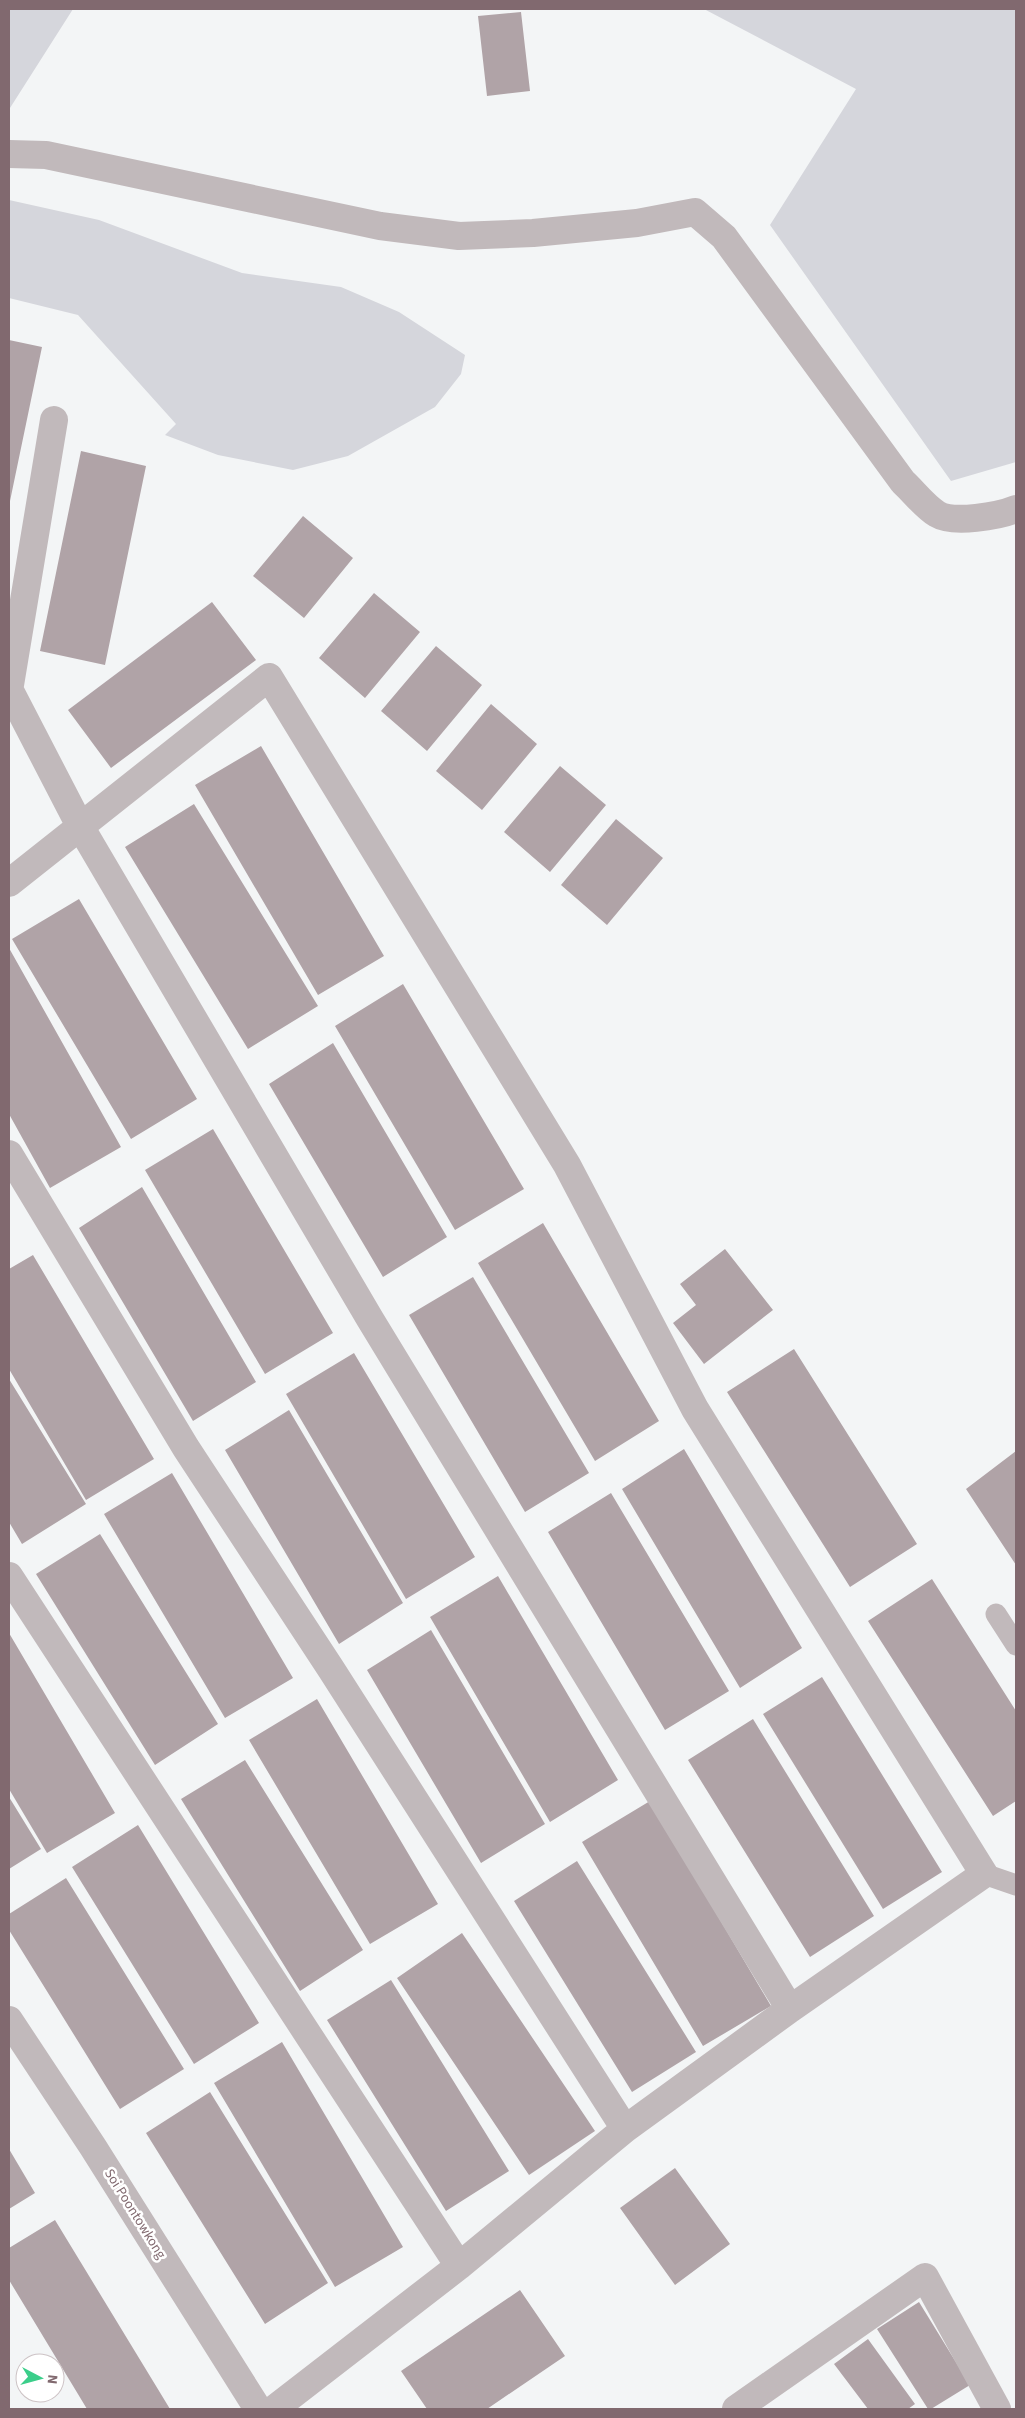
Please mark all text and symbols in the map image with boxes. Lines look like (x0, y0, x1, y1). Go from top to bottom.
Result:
street label: Soi Poontowkong (99, 2165, 171, 2263)
north arrow (15, 2353, 65, 2403)
text: N (42, 2374, 62, 2385)

